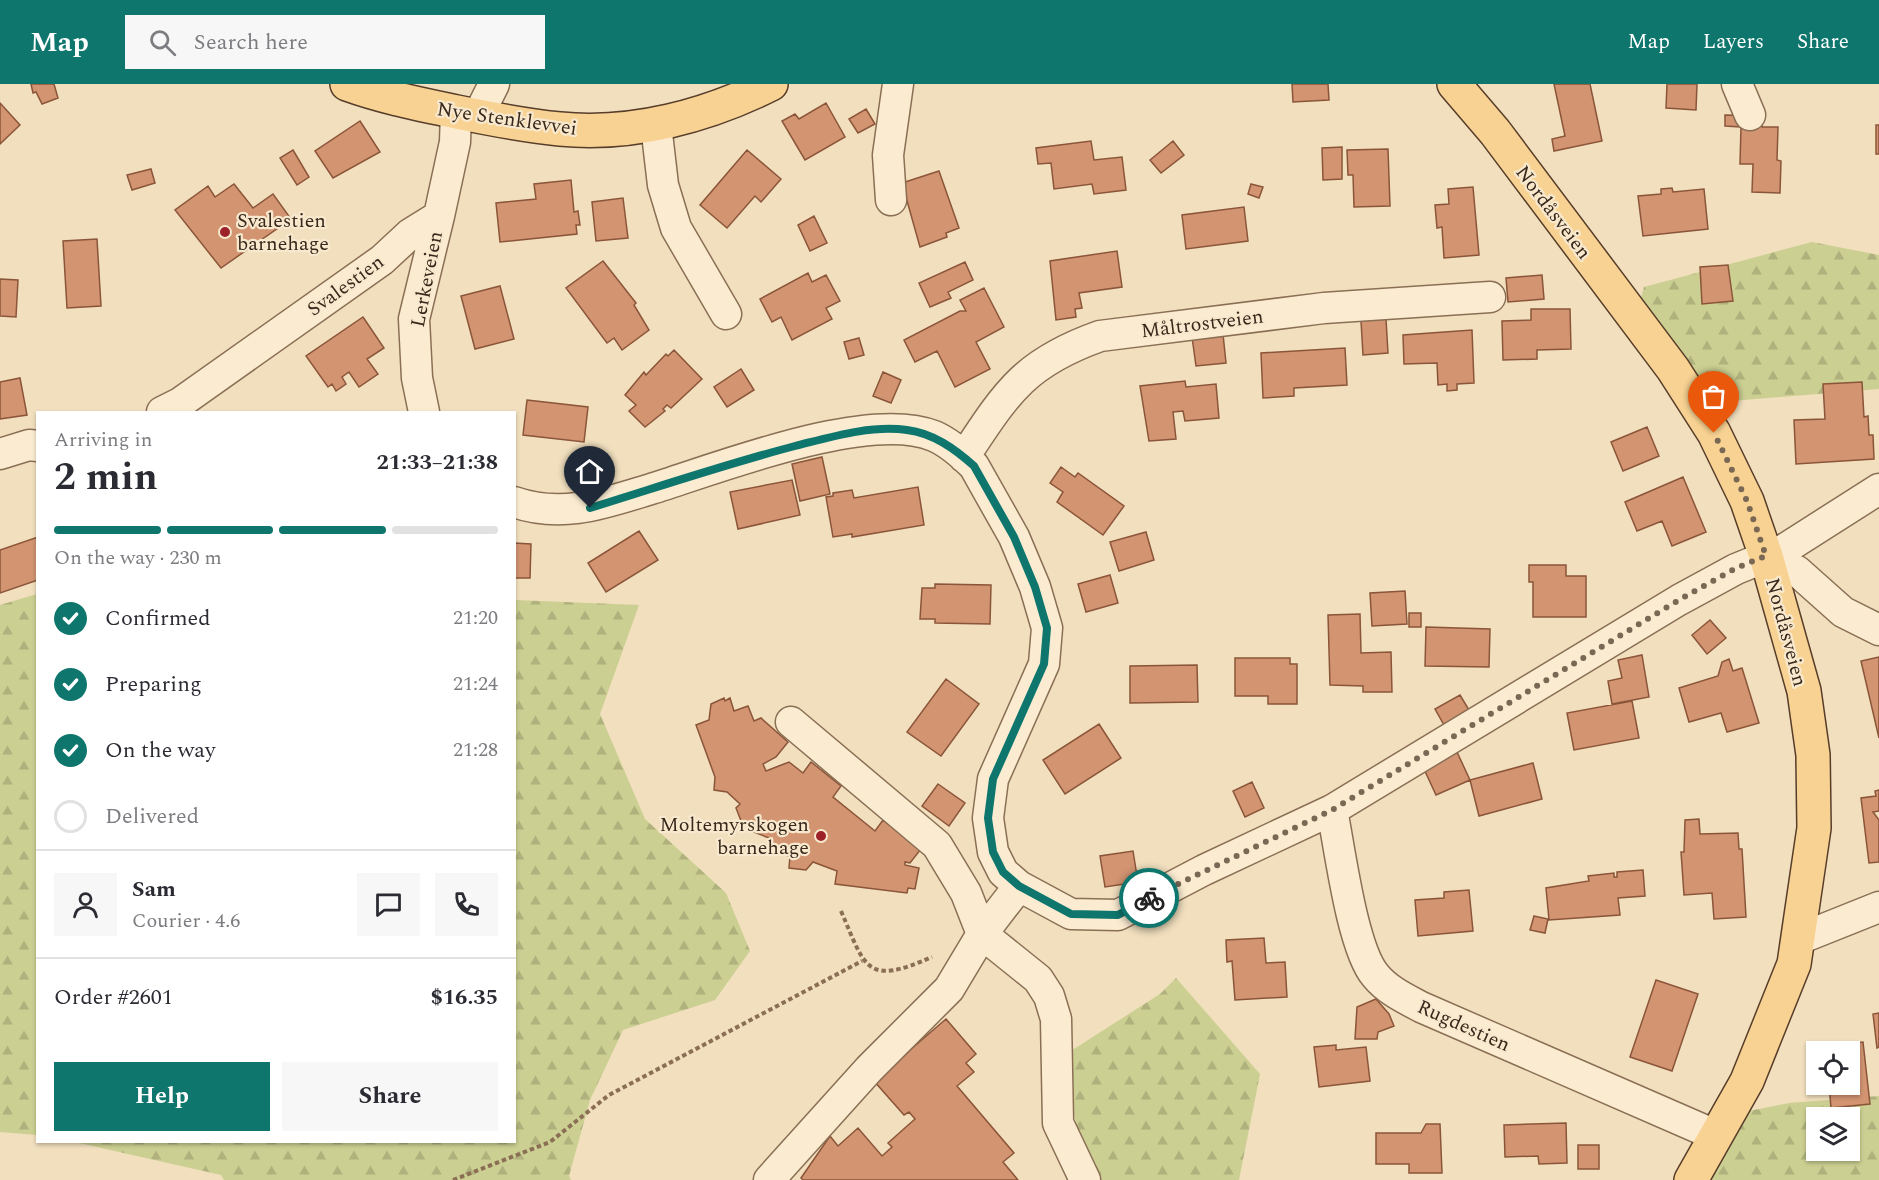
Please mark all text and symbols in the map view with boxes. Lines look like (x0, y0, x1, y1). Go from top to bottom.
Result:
search box (125, 15, 545, 69)
text: Map (30, 21, 89, 64)
icon: search (146, 26, 179, 59)
text: Search here (194, 26, 308, 59)
text: Map (1628, 26, 1670, 58)
text: Layers (1703, 26, 1764, 58)
text: Share (1797, 26, 1849, 58)
street label: Nye Stenklevvei (435, 94, 579, 144)
street label: Nordåsveien (1508, 159, 1599, 266)
place label: Svalestien barnehage (237, 206, 329, 259)
marker: Svalestien barnehage (218, 225, 232, 239)
street label: Lerkeveien (403, 228, 451, 330)
street label: Svalestien (301, 248, 390, 324)
street label: Måltrostveien (1139, 302, 1265, 346)
pin (1688, 371, 1739, 433)
icon: bag (1697, 380, 1730, 413)
text: Arriving in (54, 425, 152, 455)
text: 21:33–21:38 (376, 446, 498, 479)
pin (564, 446, 615, 508)
text: 2 min (54, 448, 158, 507)
icon: home (573, 455, 606, 488)
text: On the way · 230 m (54, 543, 222, 573)
street label: Nordåsveien (1757, 575, 1815, 690)
icon: check (54, 602, 87, 635)
text: Confirmed (105, 602, 211, 635)
text: 21:20 (453, 603, 498, 633)
icon: check (54, 668, 87, 701)
text: Preparing (105, 668, 202, 701)
text: 21:24 (453, 669, 498, 699)
icon: check (54, 734, 87, 767)
text: On the way (105, 734, 216, 767)
text: 21:28 (453, 735, 498, 765)
text: Delivered (105, 800, 199, 833)
place label: Moltemyrskogen barnehage (660, 810, 809, 863)
marker: Moltemyrskogen barnehage (814, 829, 828, 843)
courier (1119, 868, 1179, 928)
button: person (54, 873, 117, 936)
text: Sam (132, 873, 176, 906)
button: chat (357, 873, 420, 936)
button: phone (435, 873, 498, 936)
icon: bike (1133, 882, 1166, 915)
text: Courier · 4.6 (132, 906, 240, 936)
text: Order #2601 (54, 981, 173, 1014)
text: $16.35 (430, 981, 498, 1014)
street label: Rugdestien (1412, 992, 1515, 1060)
map controls (1806, 1041, 1860, 1161)
button: locate (1806, 1041, 1860, 1095)
button: Help (54, 1062, 270, 1131)
button: Share (282, 1062, 498, 1131)
button: layers (1806, 1107, 1860, 1161)

